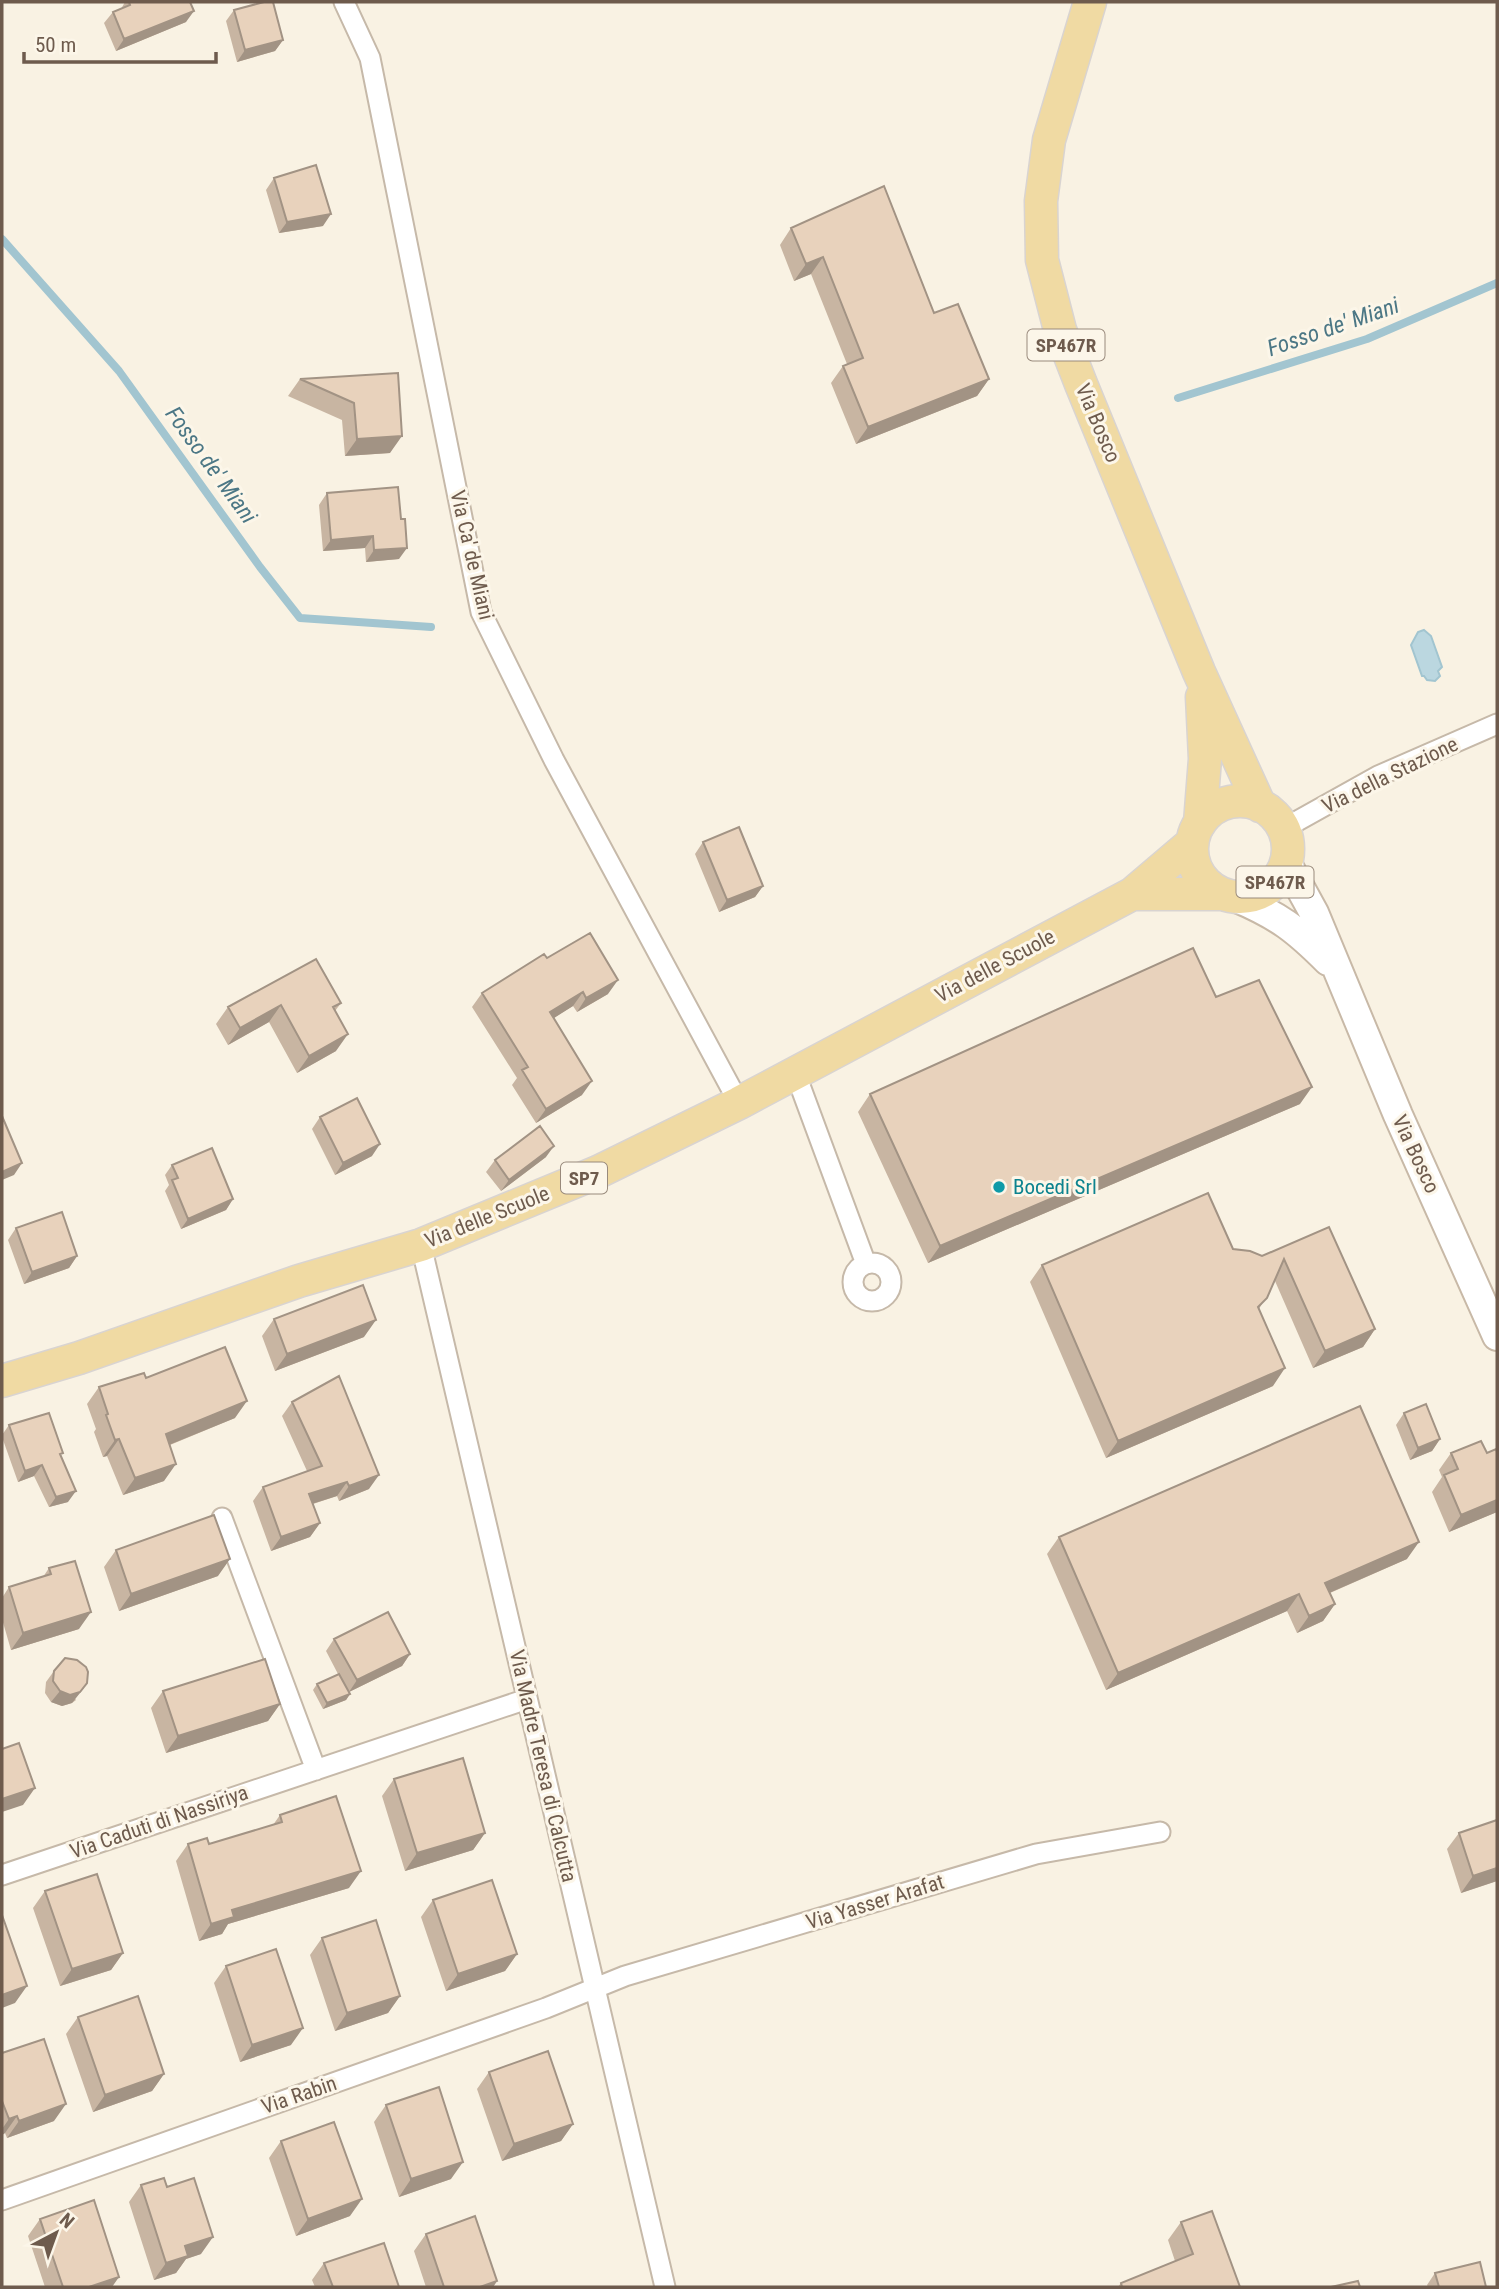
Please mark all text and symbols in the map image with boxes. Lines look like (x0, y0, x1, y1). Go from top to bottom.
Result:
scale bar (24, 21, 217, 65)
text: 50 m (35, 33, 76, 57)
water label: Fosso de' Miani (1264, 292, 1403, 362)
road number: SP467R (1028, 330, 1104, 360)
street label: Via Bosco (1071, 380, 1125, 466)
water label: Fosso de' Miani (160, 401, 263, 529)
street label: Via Ca' de Miani (445, 488, 499, 622)
street label: Via della Stazione (1318, 732, 1462, 818)
road number: SP467R (1236, 866, 1314, 898)
street label: Via delle Scuole (931, 924, 1059, 1008)
street label: Via Bosco (1388, 1111, 1444, 1197)
road number: SP7 (561, 1162, 607, 1194)
place label: Bocedi Srl (1013, 1175, 1097, 1199)
marker: Bocedi Srl (991, 1179, 1007, 1195)
street label: Via delle Scuole (421, 1181, 553, 1253)
street label: Via Madre Teresa di Calcutta (505, 1647, 581, 1885)
street label: Via Caduti di Nassiriya (67, 1780, 251, 1864)
street label: Via Yasser Arafat (803, 1870, 947, 1934)
street label: Via Rabin (258, 2071, 340, 2119)
north arrow (21, 2198, 91, 2268)
text: N (55, 2208, 79, 2233)

